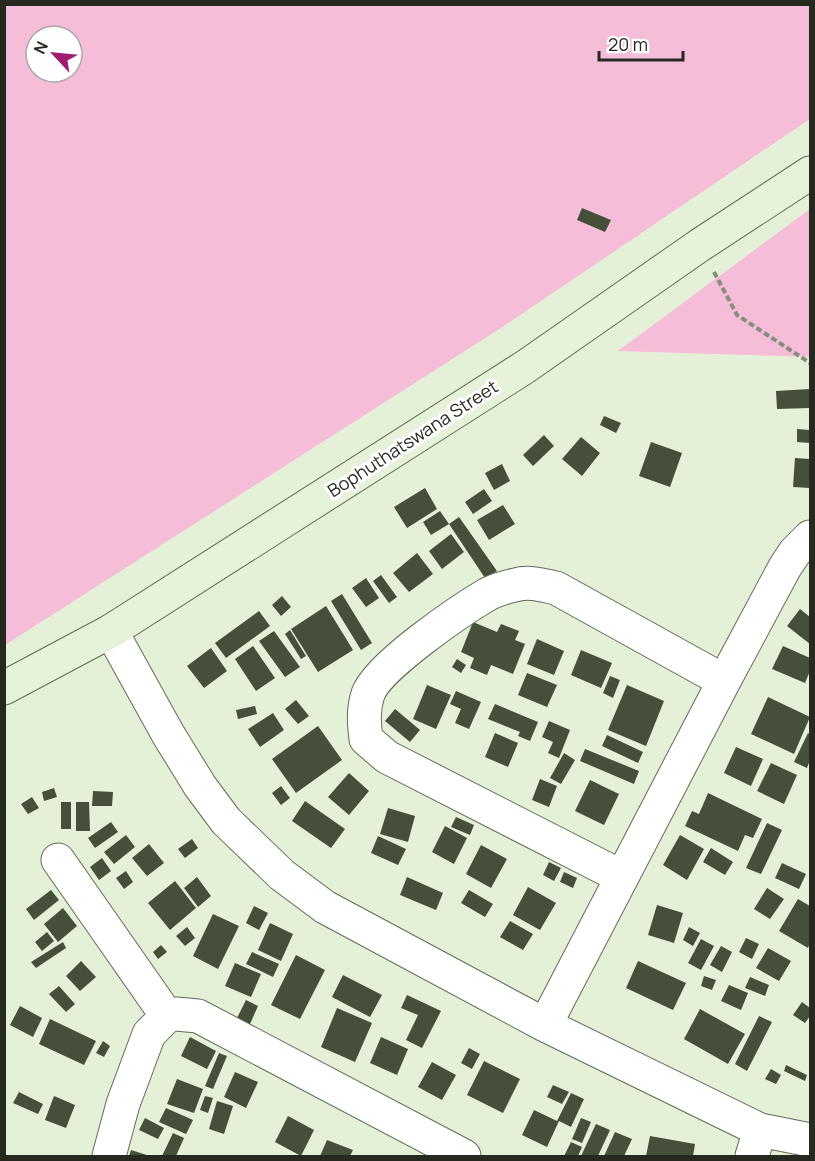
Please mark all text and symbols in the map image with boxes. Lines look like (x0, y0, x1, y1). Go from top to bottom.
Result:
north arrow (24, 24, 84, 84)
scale bar (599, 24, 683, 62)
text: 20 m (608, 32, 648, 56)
text: N (28, 37, 53, 57)
street label: Bophuthatswana Street (323, 374, 502, 502)

